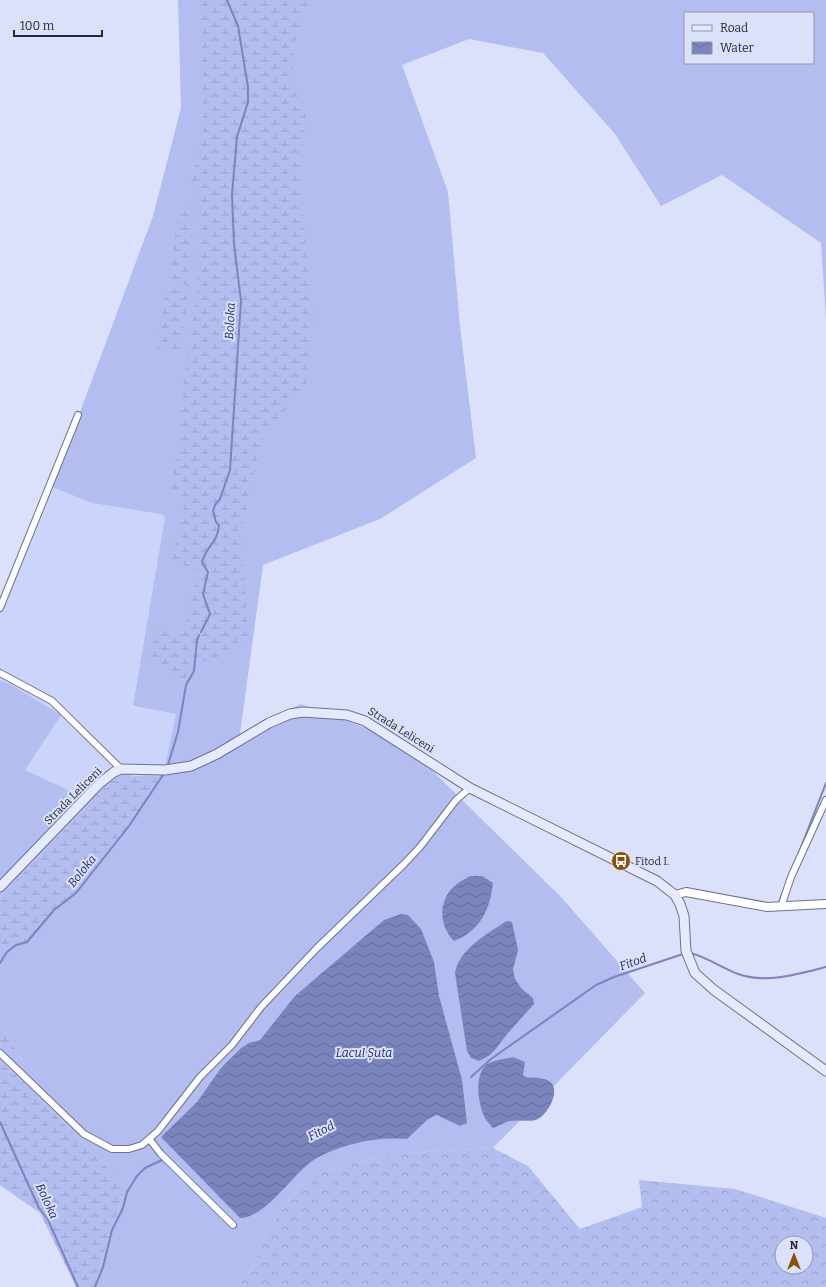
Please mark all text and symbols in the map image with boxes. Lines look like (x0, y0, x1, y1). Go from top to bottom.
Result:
scale bar (14, 12, 102, 38)
legend (684, 12, 814, 64)
text: 100 m (20, 19, 55, 33)
text: Road (720, 21, 748, 35)
text: Water (720, 41, 755, 55)
water label: Boloka (222, 302, 238, 340)
street label: Strada Leliceni (365, 704, 437, 756)
street label: Strada Leliceni (42, 764, 105, 827)
bus stop icon: Fitod I. (610, 850, 632, 872)
water label: Boloka (65, 852, 99, 890)
place label: Fitod I. (635, 855, 669, 868)
water label: Fitod (618, 951, 648, 973)
water label: Lacul Șuta (336, 1046, 392, 1061)
water label: Fitod (305, 1118, 337, 1144)
water label: Boloka (33, 1181, 61, 1221)
north arrow (774, 1235, 814, 1275)
text: N (790, 1239, 799, 1252)

